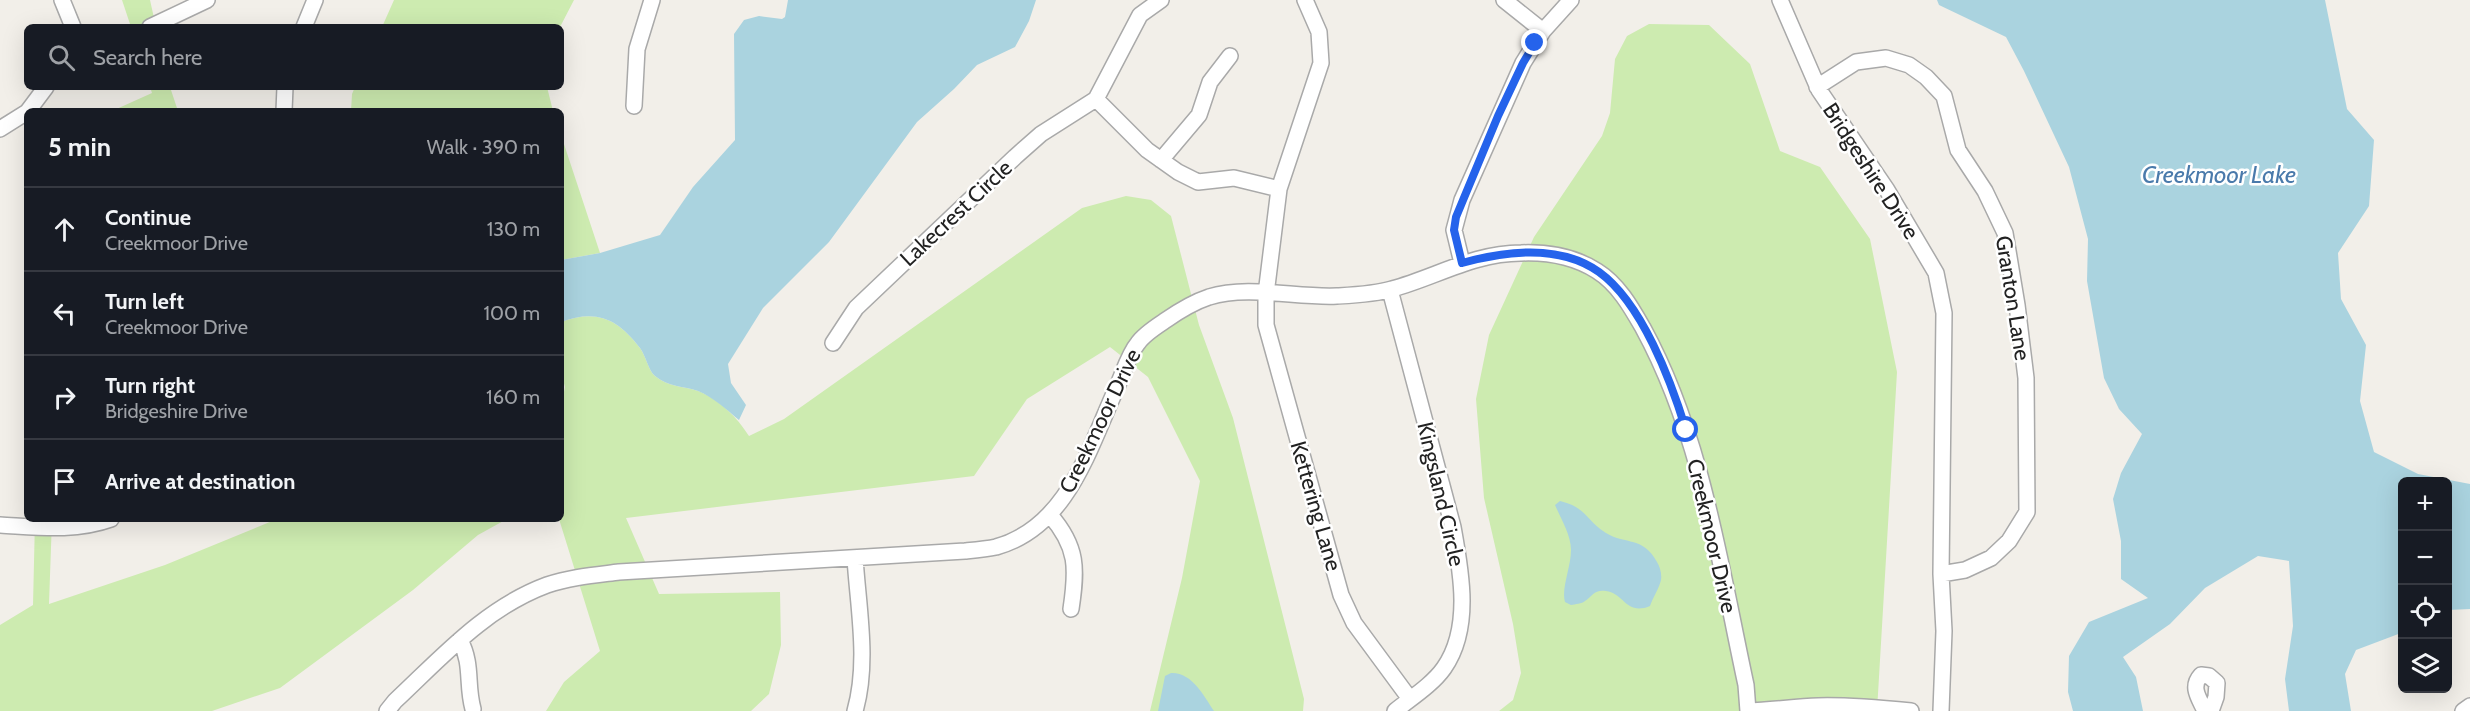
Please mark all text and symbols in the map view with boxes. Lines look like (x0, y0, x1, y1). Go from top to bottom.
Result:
search box (24, 24, 564, 90)
route end (1521, 29, 1547, 55)
icon: search (45, 41, 78, 74)
text: Search here (93, 44, 202, 71)
street label: Bridgeshire Drive (1817, 98, 1925, 244)
text: 5 min (48, 131, 111, 163)
text: Walk · 390 m (427, 135, 540, 159)
street label: Lakecrest Circle (894, 154, 1018, 272)
water label: Creekmoor Lake (2142, 160, 2296, 189)
text: Continue (105, 204, 191, 231)
icon: ahead (48, 213, 81, 246)
text: 130 m (487, 217, 540, 241)
text: Creekmoor Drive (105, 231, 248, 255)
street label: Granton Lane (1990, 234, 2036, 362)
text: Turn left (105, 288, 184, 315)
icon: left (48, 297, 81, 330)
text: 100 m (484, 301, 540, 325)
text: Creekmoor Drive (105, 315, 248, 339)
street label: Creekmoor Drive (1053, 344, 1147, 498)
text: Turn right (105, 372, 195, 399)
icon: right (48, 381, 81, 414)
text: 160 m (486, 385, 540, 409)
text: Bridgeshire Drive (105, 399, 248, 423)
route start (1672, 416, 1698, 442)
street label: Kingsland Circle (1411, 419, 1471, 569)
street label: Kettering Lane (1285, 438, 1347, 574)
street label: Creekmoor Drive (1681, 456, 1743, 616)
icon: arrive (48, 465, 81, 498)
text: Arrive at destination (105, 468, 295, 495)
map controls (2398, 477, 2452, 693)
button: + (2398, 477, 2452, 531)
button: − (2398, 531, 2452, 585)
button: locate (2398, 585, 2452, 639)
button: layers (2398, 639, 2452, 693)

